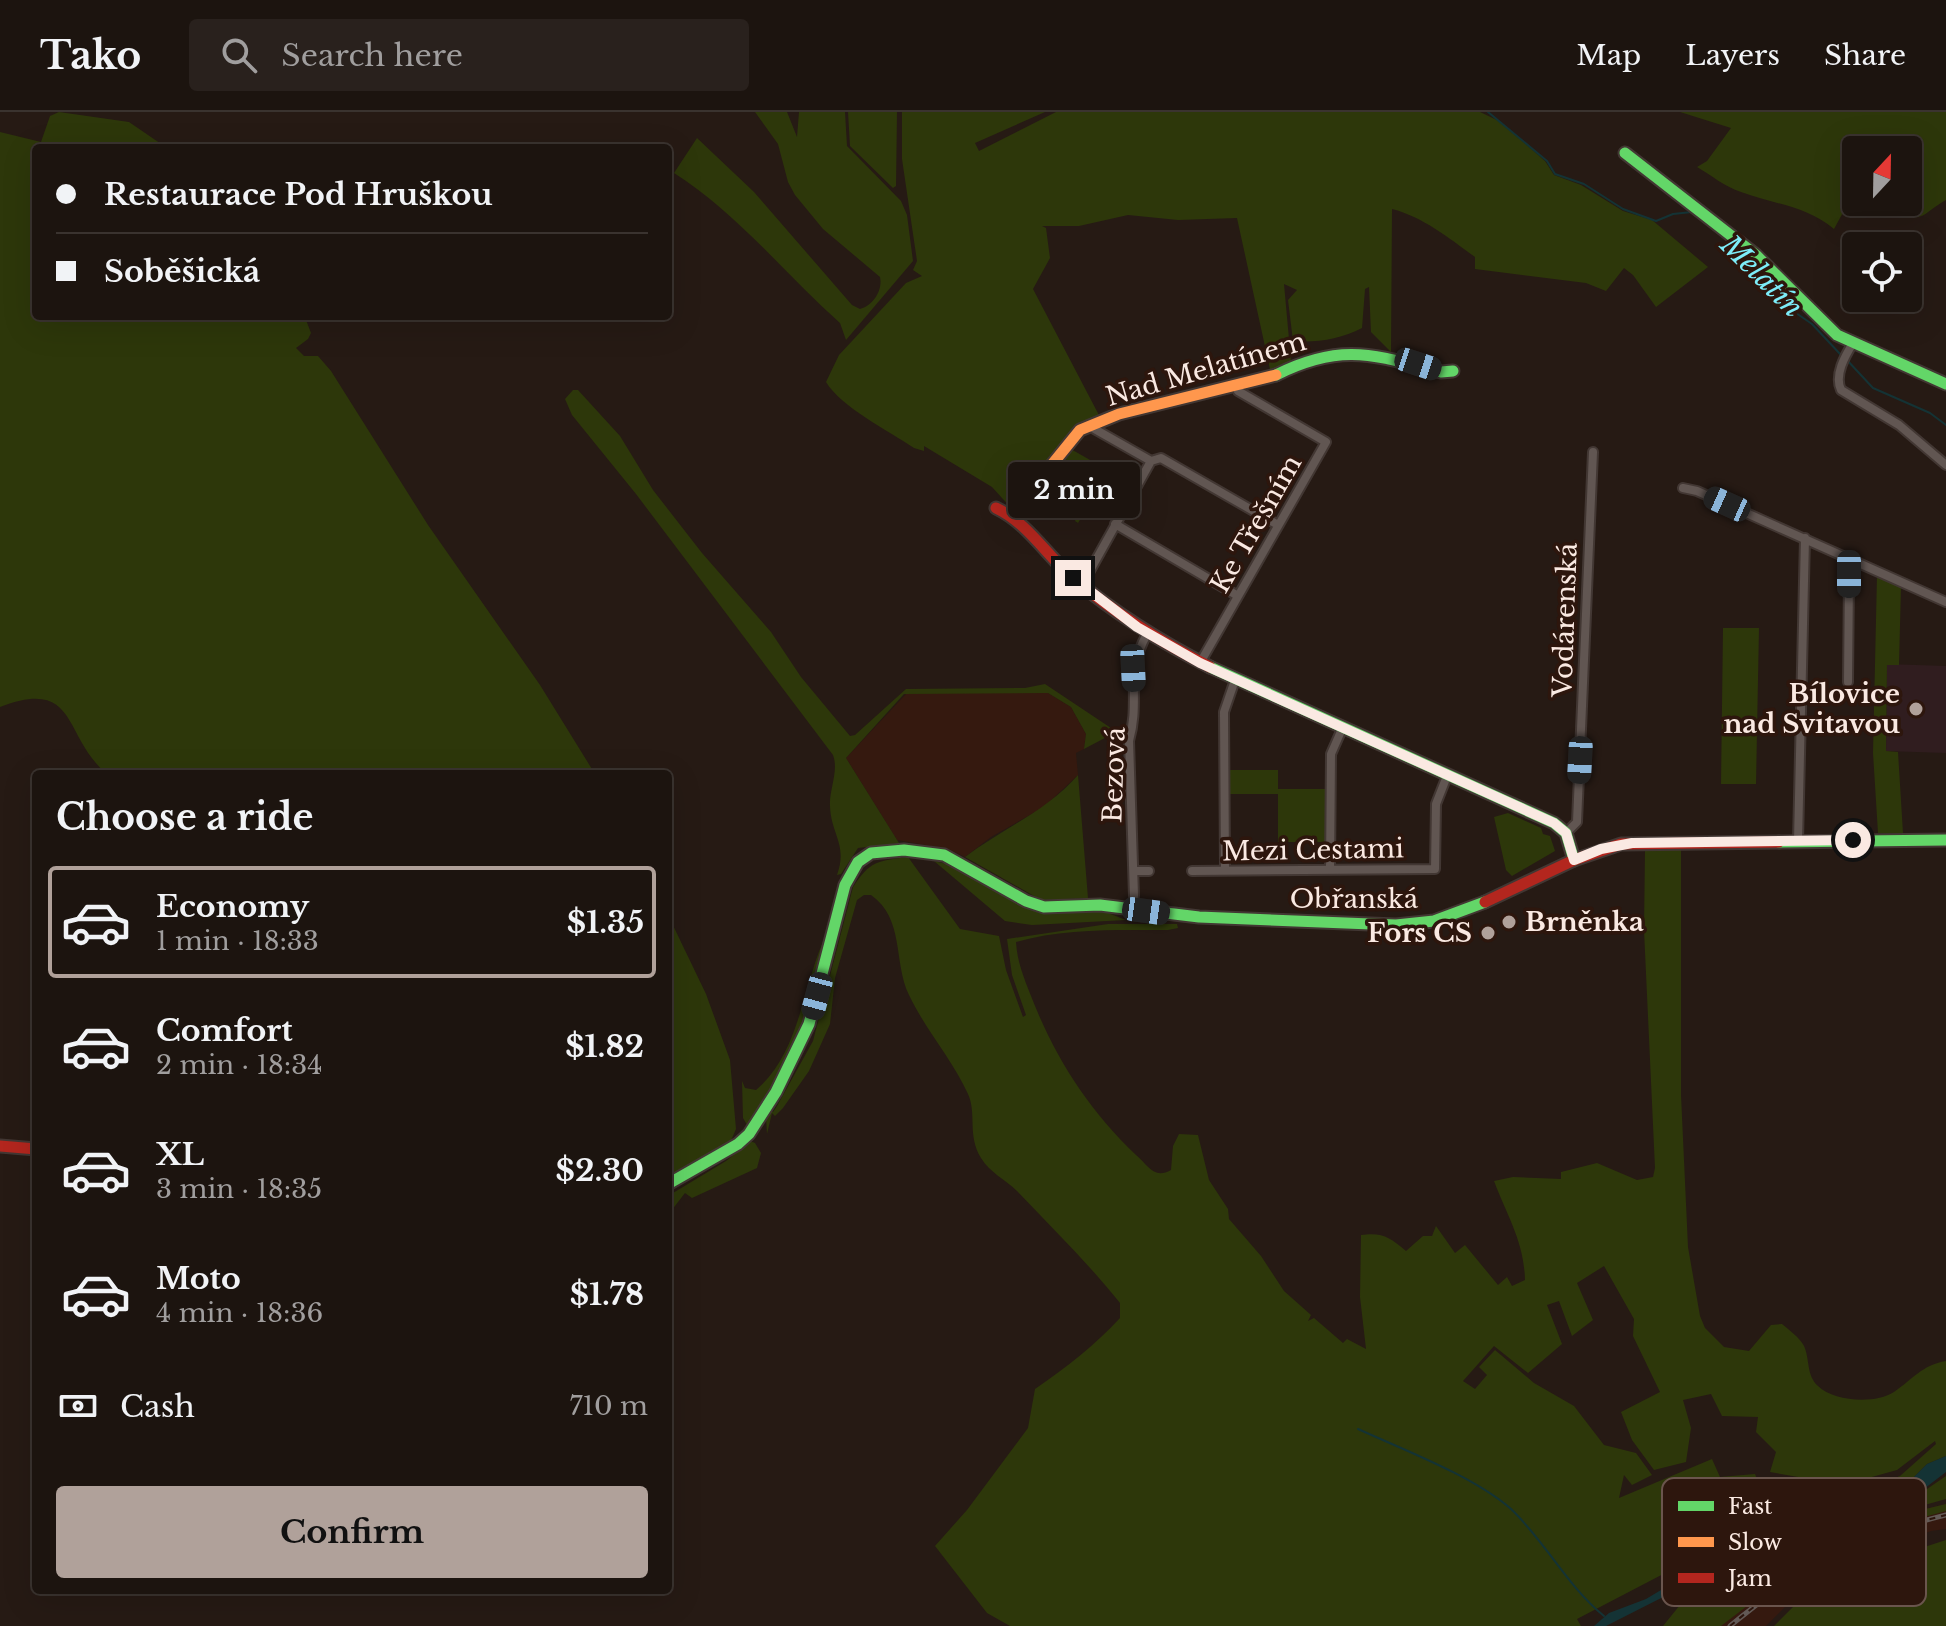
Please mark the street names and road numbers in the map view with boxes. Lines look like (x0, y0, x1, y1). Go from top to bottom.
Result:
street label: Nad Melatínem (1102, 325, 1310, 413)
street label: Ke Třešním (1204, 449, 1308, 599)
street label: Vodárenská (1546, 542, 1584, 699)
street label: Bezová (1096, 726, 1132, 823)
street label: Mezi Cestami (1222, 832, 1404, 868)
street label: Obřanská (1290, 883, 1419, 915)

